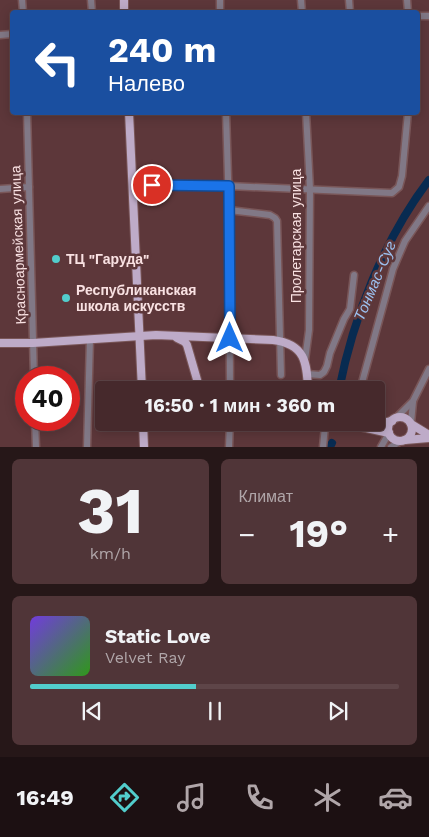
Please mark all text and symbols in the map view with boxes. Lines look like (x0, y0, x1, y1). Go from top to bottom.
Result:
text: 240 m (108, 29, 217, 71)
icon: left (25, 30, 90, 95)
text: Налево (108, 71, 185, 96)
pin (131, 164, 173, 206)
street label: Красноармейская улица (7, 165, 29, 325)
street label: Пролетарская улица (288, 168, 304, 303)
icon: arrive (138, 171, 166, 199)
water label: Тонмас-Суг (350, 238, 400, 323)
place label: ТЦ "Гаруда" (66, 251, 149, 267)
marker: ТЦ "Гаруда" (50, 253, 62, 265)
place label: Республиканская школа искусств (76, 282, 196, 314)
marker: Республиканская школа искусств (60, 292, 72, 304)
position arrow (203, 311, 255, 363)
speed limit sign: 40 (15, 366, 80, 431)
text: 16:50 · 1 мин · 360 m (145, 394, 335, 417)
text: 31 (77, 473, 144, 549)
text: Климат (239, 487, 293, 506)
text: 19° (289, 512, 348, 556)
text: − (239, 518, 255, 551)
text: + (382, 518, 399, 551)
text: km/h (90, 544, 131, 563)
text: Static Love (105, 625, 210, 648)
text: Velvet Ray (105, 648, 185, 667)
icon: previous (78, 697, 106, 725)
icon: pause (201, 697, 229, 725)
icon: next (324, 697, 352, 725)
icon: directions (107, 780, 142, 815)
icon: music (174, 780, 209, 815)
icon: phone (242, 780, 277, 815)
icon: climate (310, 780, 345, 815)
icon: car (378, 780, 413, 815)
text: 16:49 (16, 785, 74, 810)

